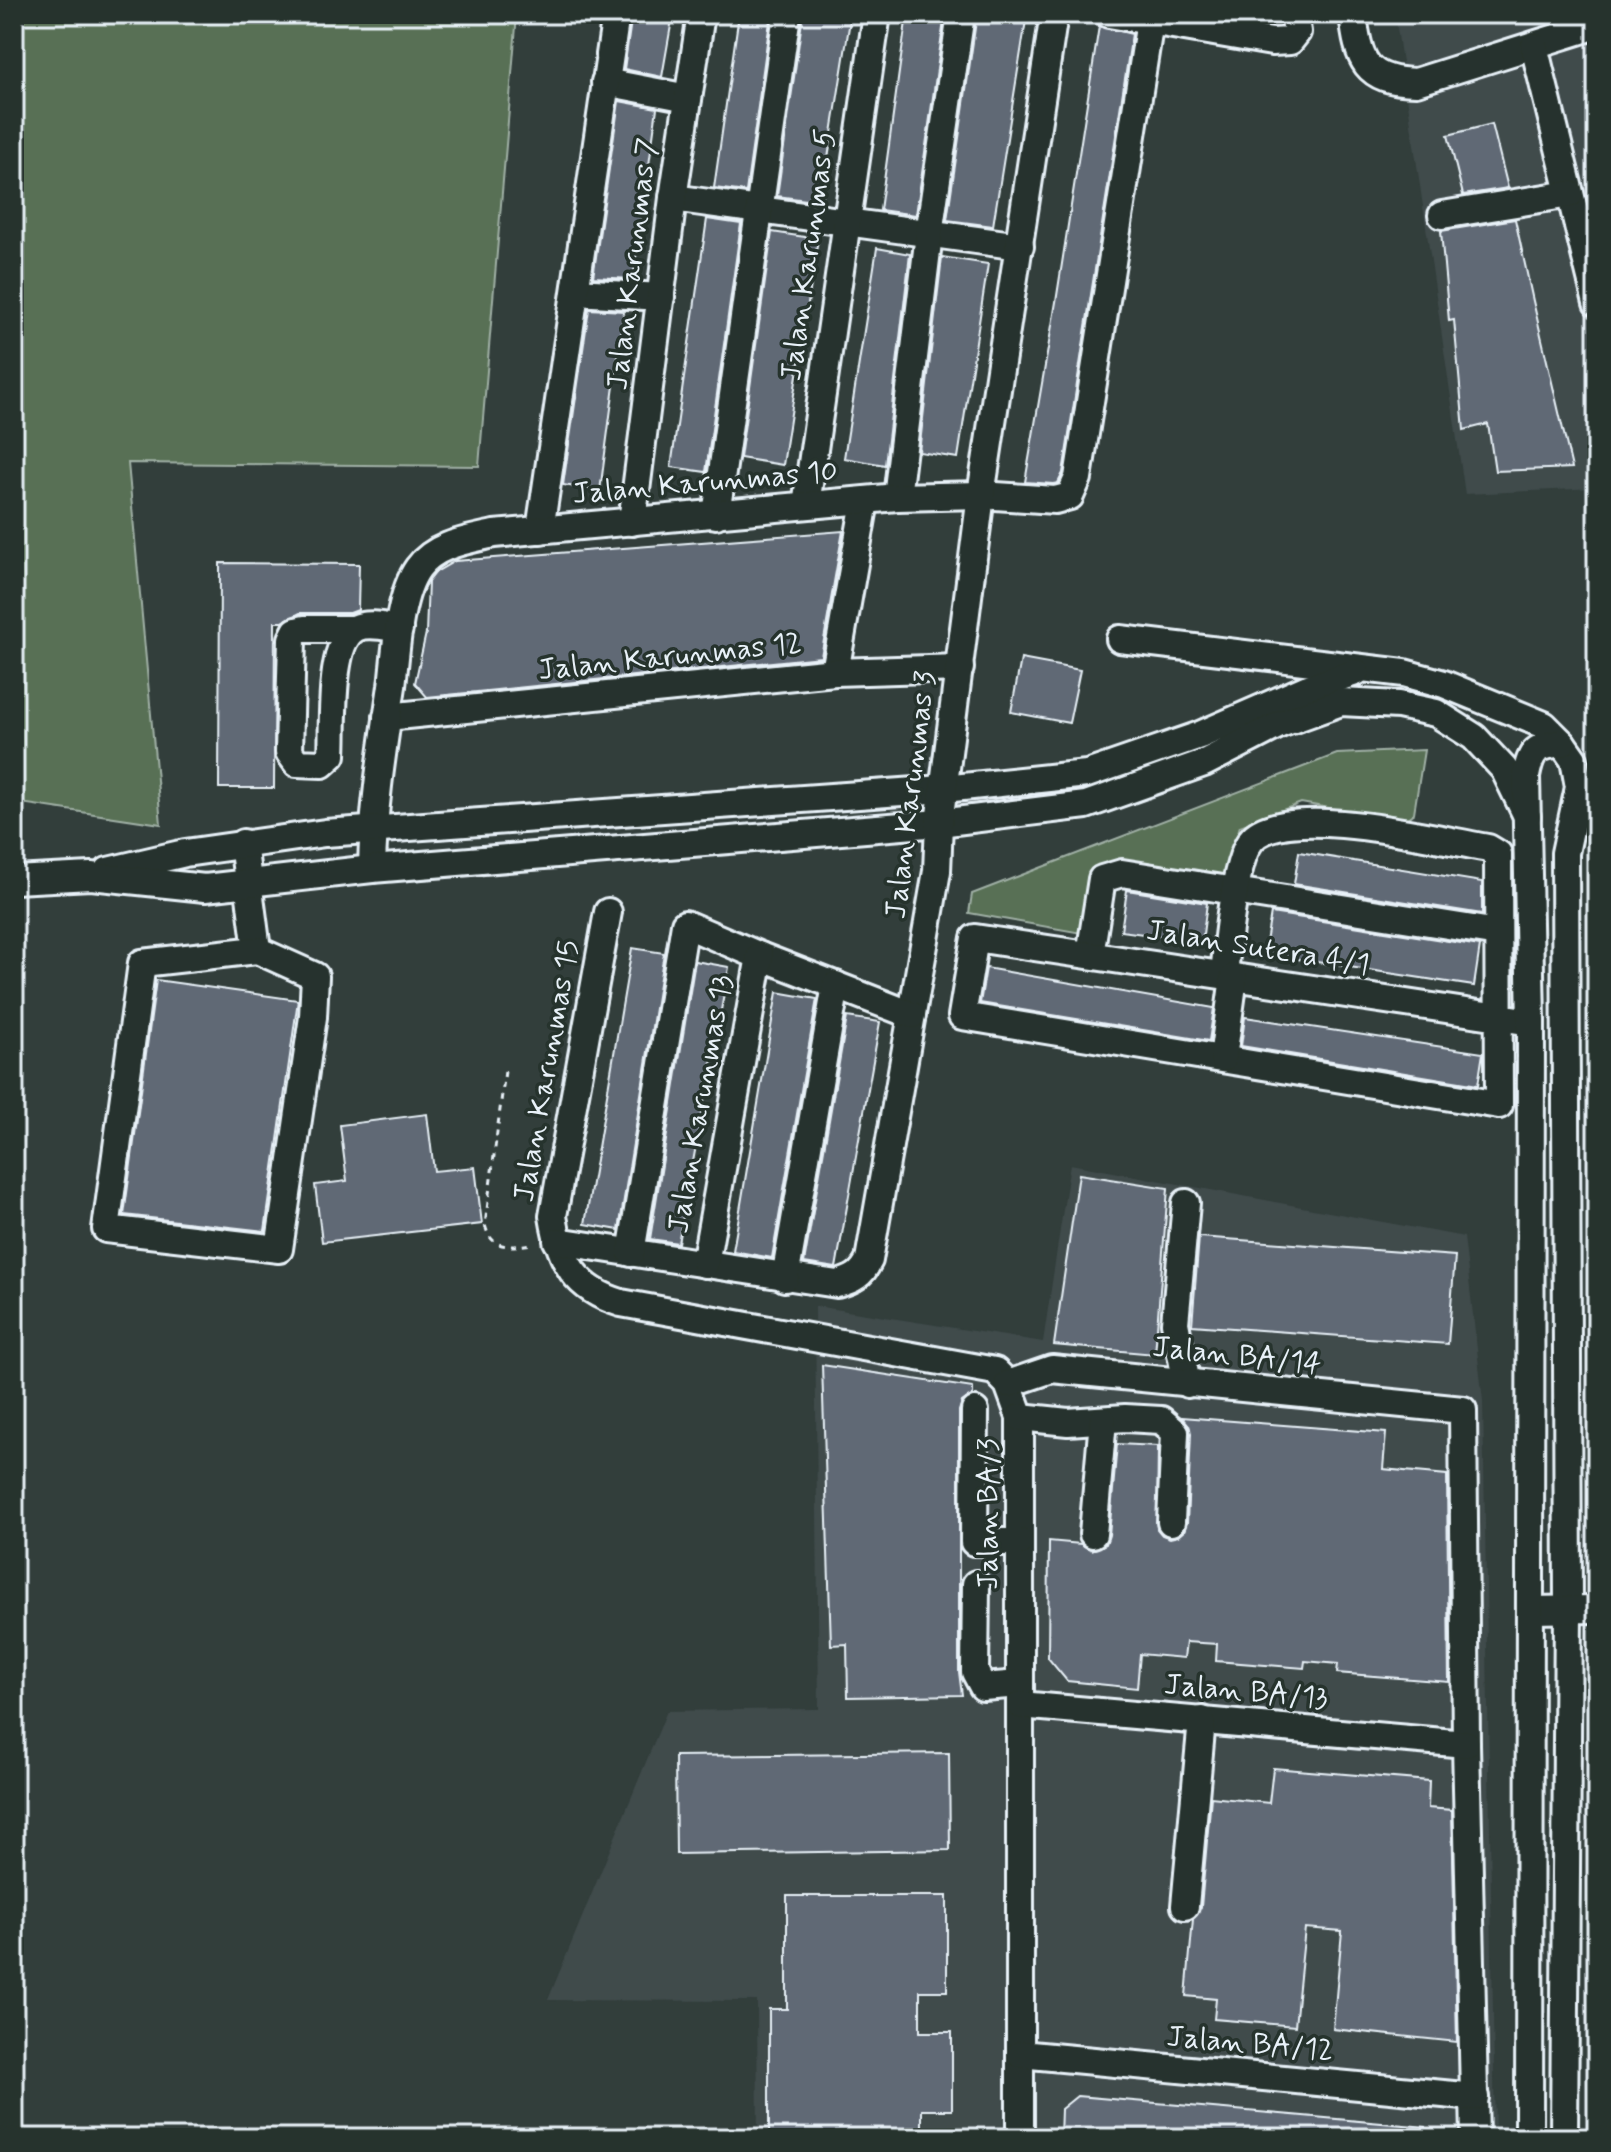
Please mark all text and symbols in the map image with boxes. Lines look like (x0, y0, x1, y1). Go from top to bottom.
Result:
street label: Jalan Karunmas 5 (772, 127, 846, 383)
street label: Jalan Karunmas 7 (598, 136, 668, 392)
street label: Jalan Karunmas 10 (571, 452, 839, 514)
street label: Jalan Karunmas 12 (536, 624, 804, 690)
street label: Jalan Karunmas 3 (876, 669, 946, 921)
street label: Jalan Sutera 4/1 (1144, 911, 1372, 985)
street label: Jalan Karunmas 15 (505, 937, 589, 1205)
street label: Jalan Karunmas 13 (659, 972, 743, 1236)
street label: Jalan BA/14 (1151, 1328, 1323, 1384)
street label: Jalan BA/3 (969, 1438, 1008, 1590)
street label: Jalan BA/13 (1163, 1665, 1329, 1719)
street label: Jalan BA/12 (1165, 2017, 1335, 2071)

